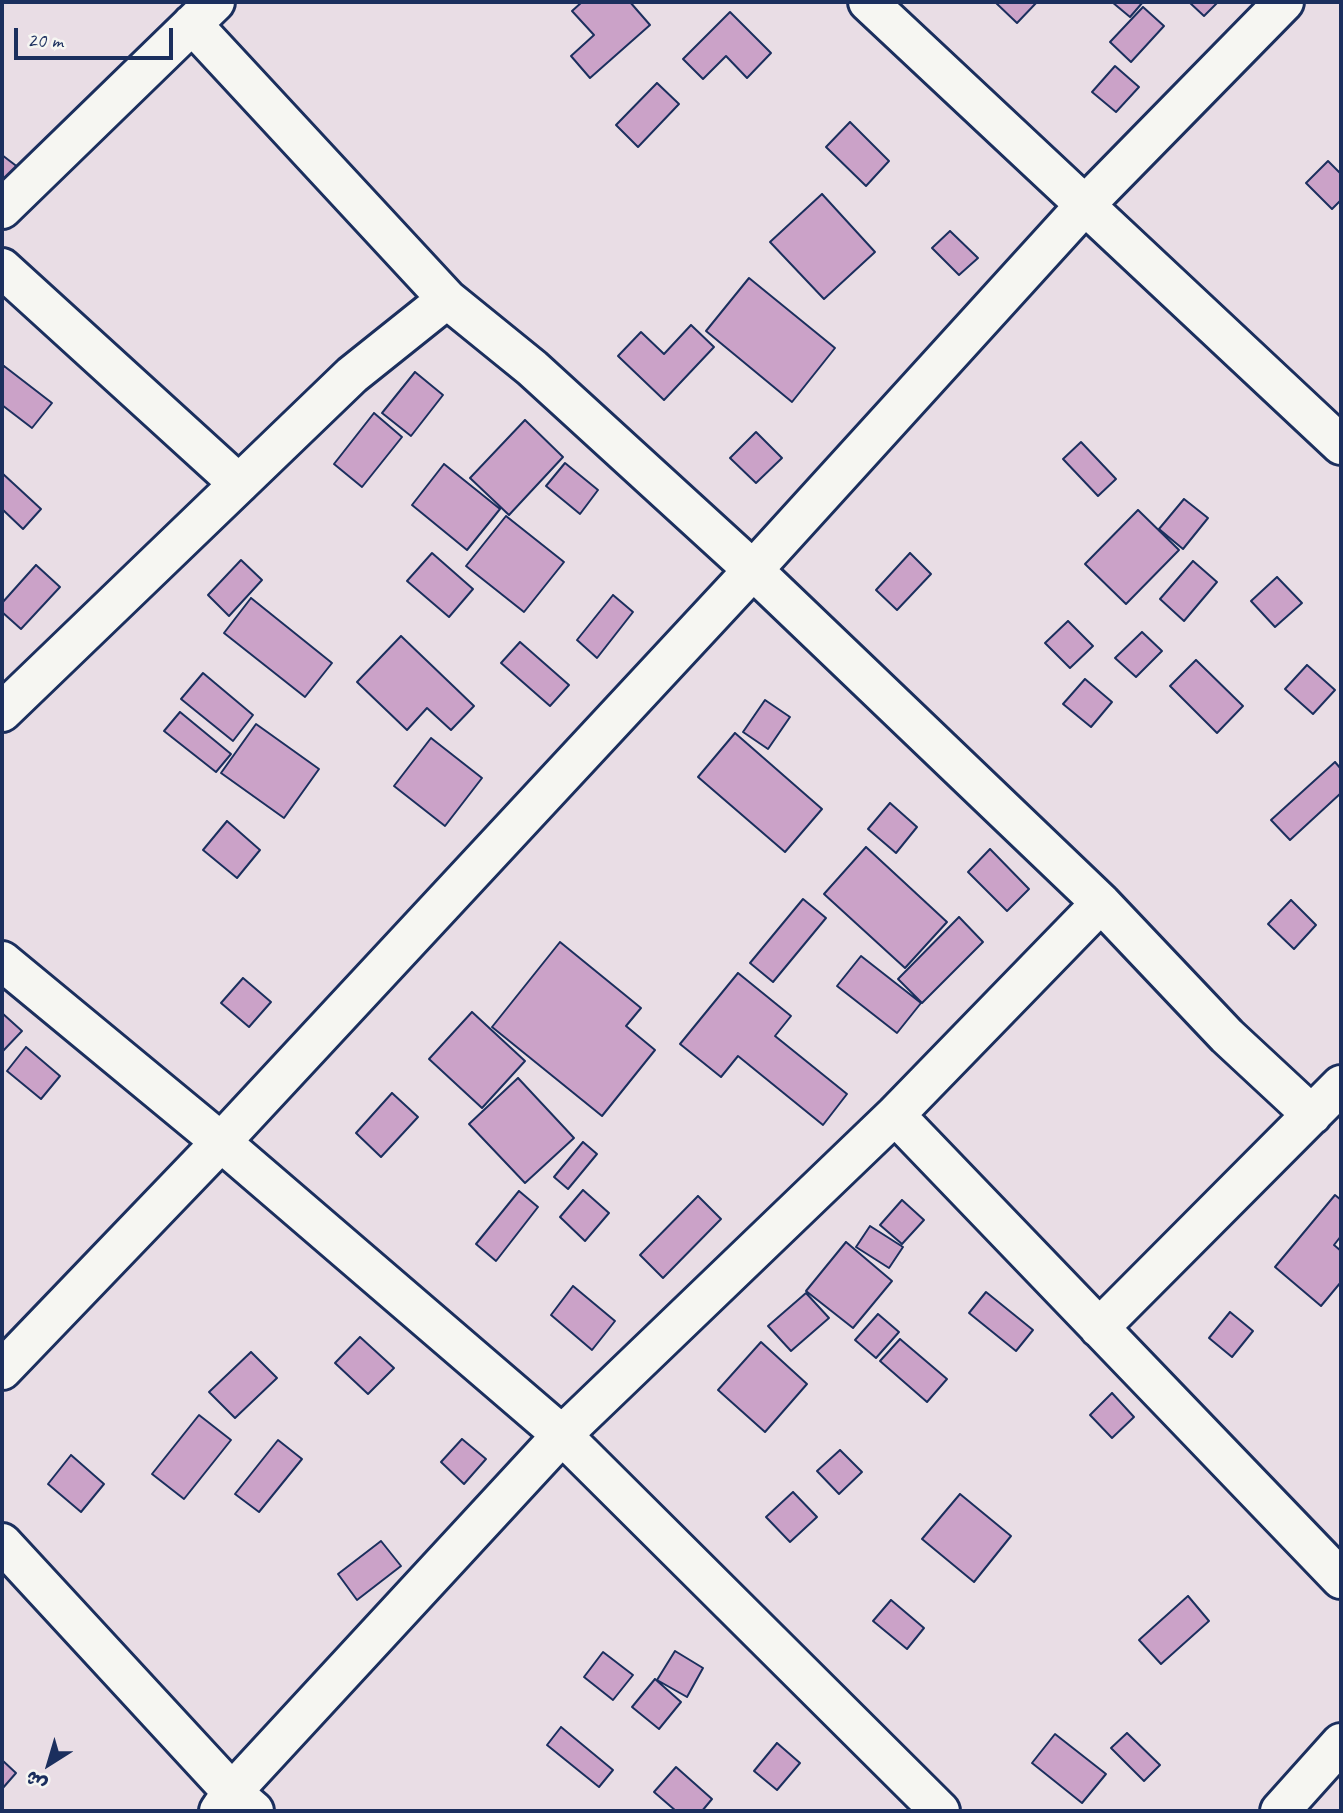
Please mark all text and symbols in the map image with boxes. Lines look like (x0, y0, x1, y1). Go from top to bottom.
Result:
scale bar (18, 14, 177, 58)
text: 20 m (27, 27, 63, 53)
north arrow (14, 1729, 84, 1799)
text: ش (21, 1765, 52, 1797)

